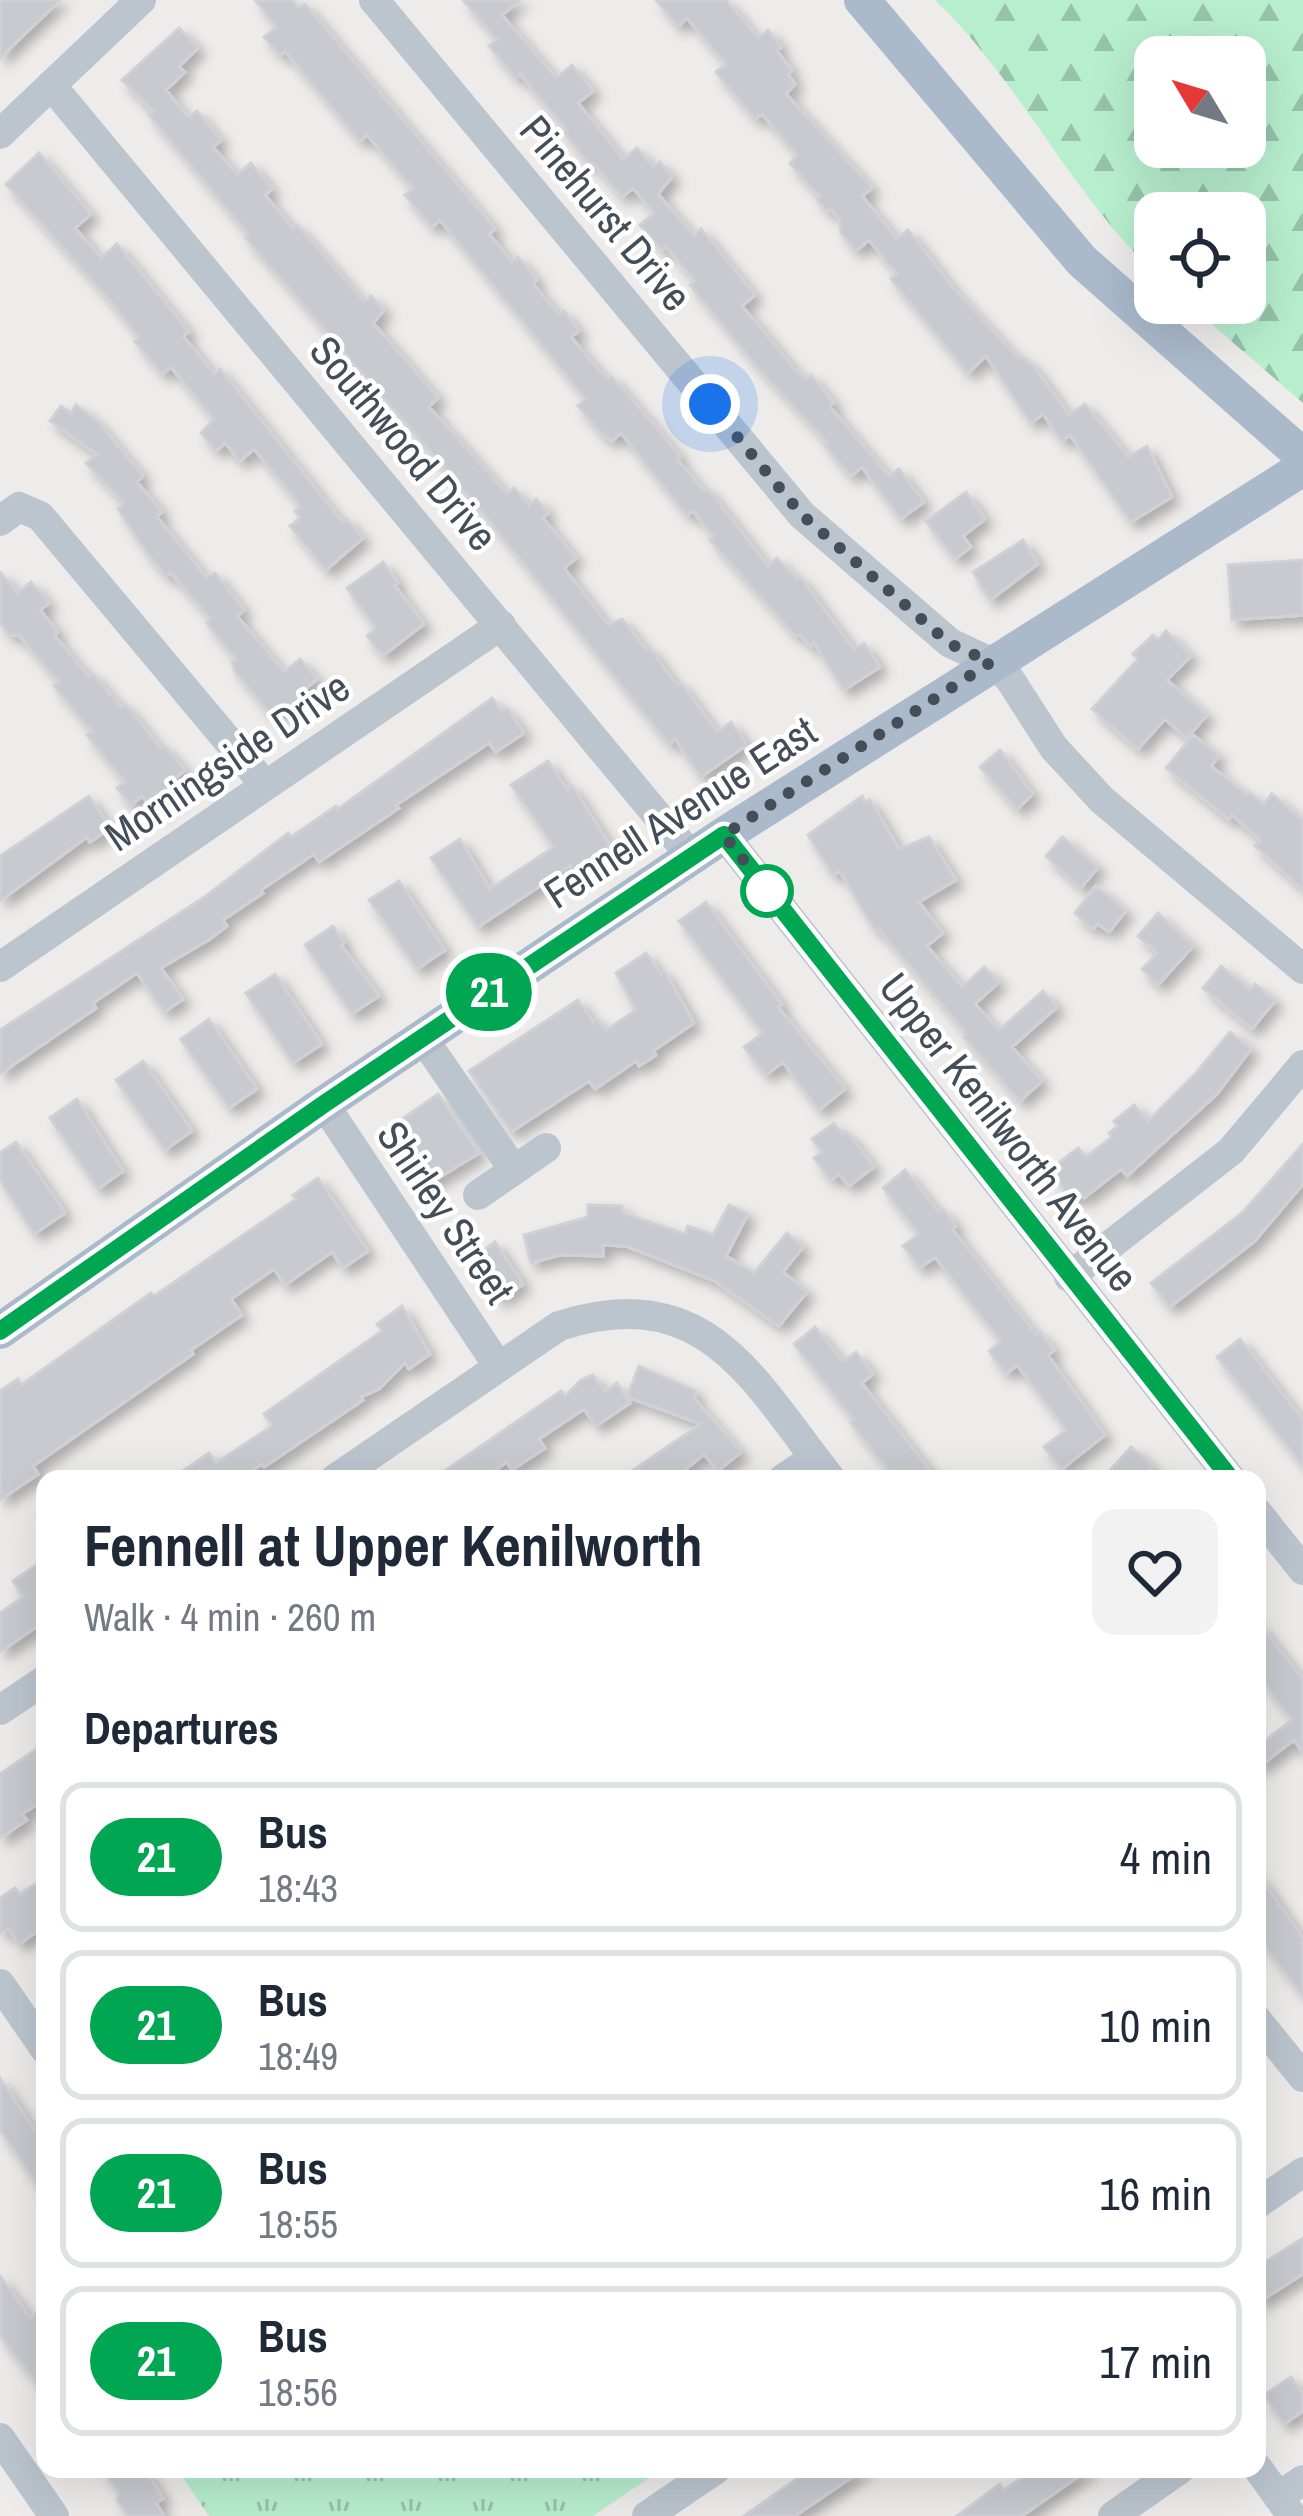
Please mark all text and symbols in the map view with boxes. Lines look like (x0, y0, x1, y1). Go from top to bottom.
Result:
north arrow (1134, 36, 1266, 168)
map controls (1134, 36, 1266, 324)
street label: Pinehurst Drive (508, 103, 704, 323)
button: locate (1134, 192, 1266, 324)
street label: Southwood Drive (298, 324, 510, 562)
your location (680, 374, 740, 434)
street label: Morningside Drive (94, 659, 360, 863)
street label: Fennell Avenue East (533, 703, 827, 921)
unlabelled marker (742, 866, 792, 916)
line badge: 21 (435, 953, 543, 1031)
street label: Upper Kenilworth Avenue (867, 961, 1151, 1303)
text: 21 (470, 964, 508, 1020)
street label: Shirley Street (364, 1110, 528, 1314)
text: Fennell at Upper Kenilworth (84, 1507, 702, 1584)
button: heart (1092, 1509, 1218, 1635)
text: Walk · 4 min · 260 m (84, 1591, 376, 1643)
text: Departures (84, 1697, 279, 1758)
text: Bus (258, 1801, 328, 1862)
text: 4 min (1120, 1827, 1212, 1888)
text: 21 (137, 1829, 175, 1885)
text: 18:43 (258, 1862, 338, 1914)
text: Bus (258, 1969, 328, 2030)
text: 10 min (1099, 1995, 1212, 2056)
text: 21 (137, 1997, 175, 2053)
text: 18:49 (258, 2030, 338, 2082)
text: Bus (258, 2137, 328, 2198)
text: 16 min (1099, 2163, 1212, 2224)
text: 21 (137, 2165, 175, 2221)
text: 18:55 (258, 2198, 338, 2250)
text: Bus (258, 2305, 328, 2366)
text: 17 min (1099, 2331, 1212, 2392)
text: 21 (137, 2333, 175, 2389)
text: 18:56 (258, 2366, 338, 2418)

